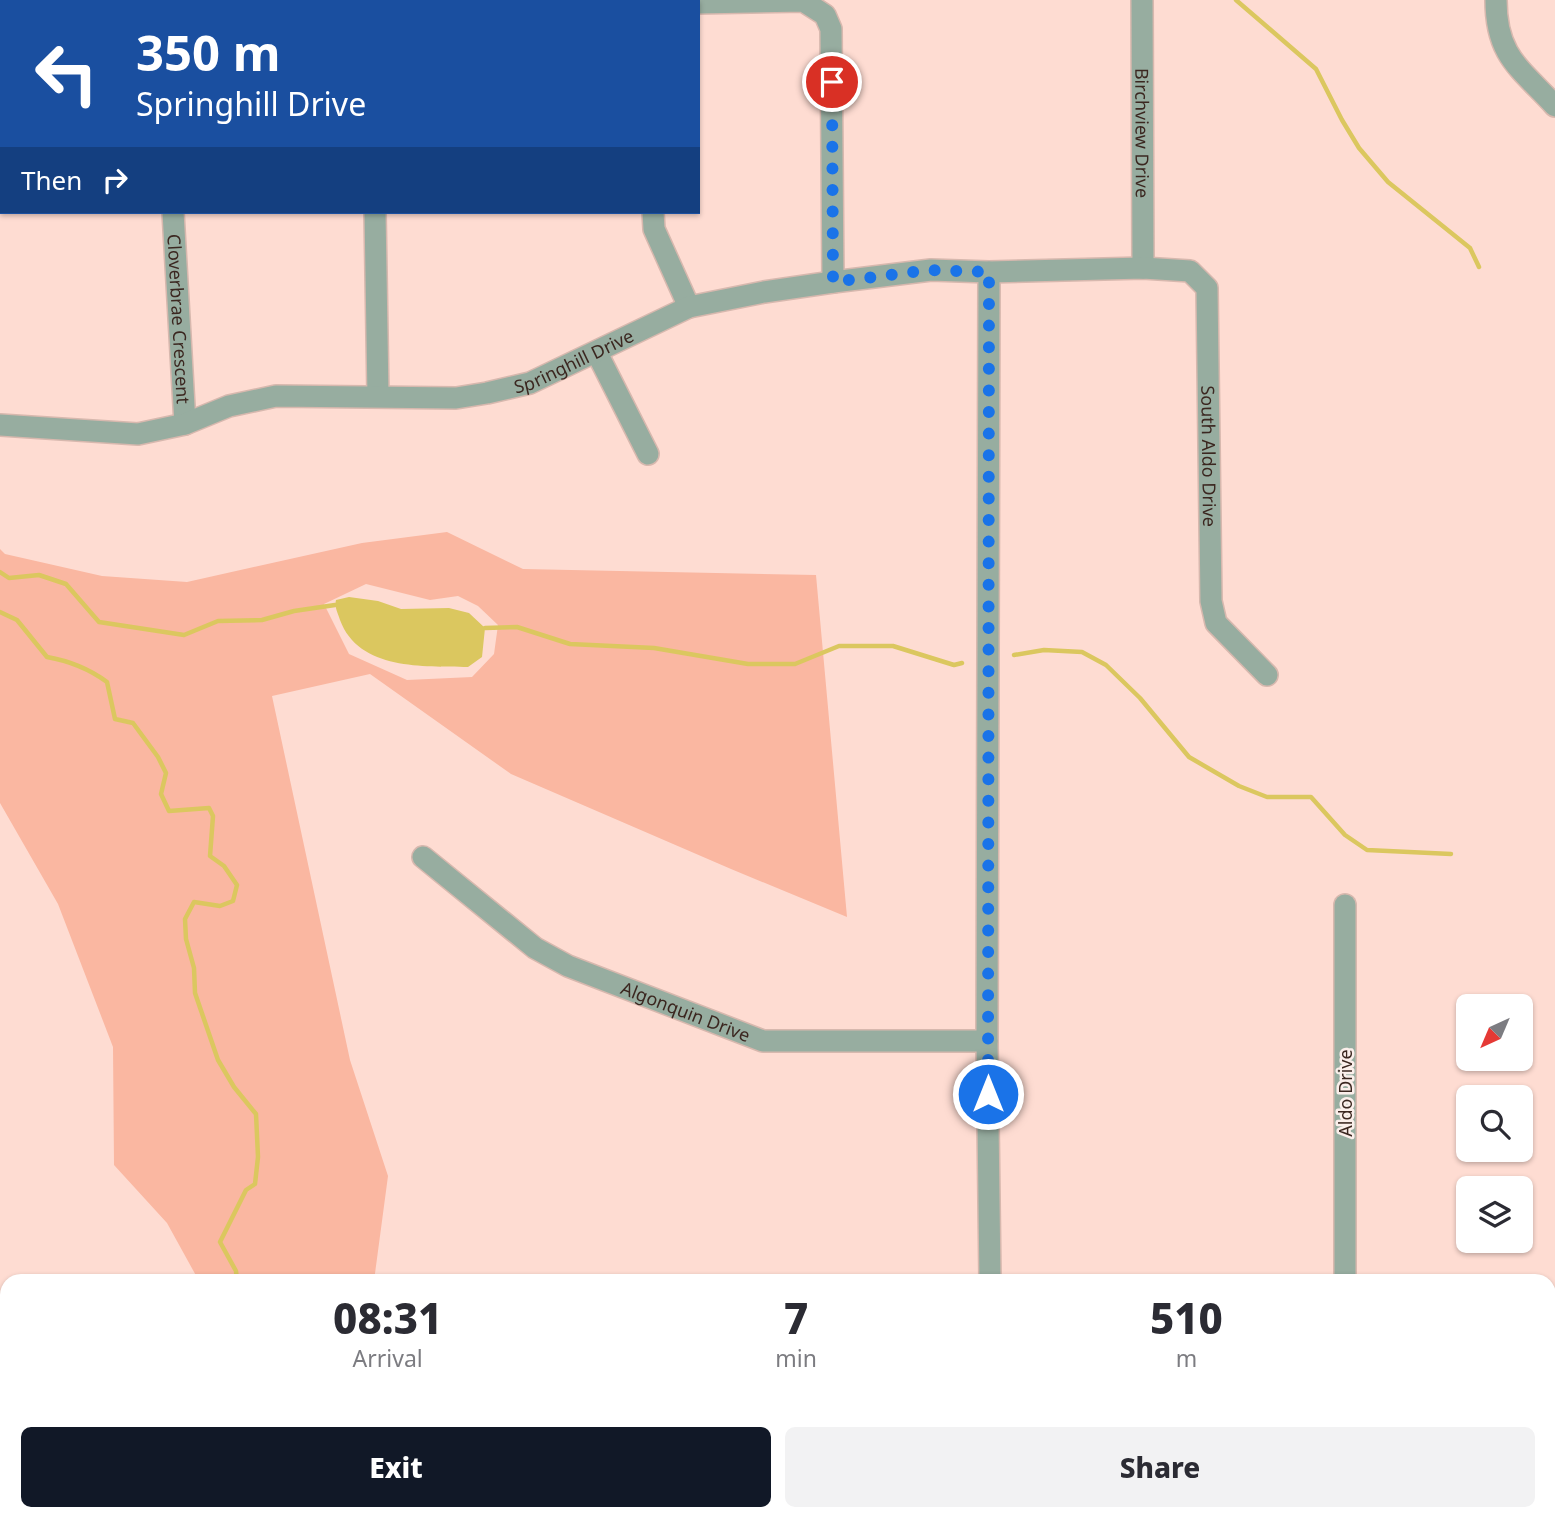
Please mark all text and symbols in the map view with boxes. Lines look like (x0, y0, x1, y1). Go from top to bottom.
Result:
text: 350 m (136, 19, 281, 85)
icon: left (21, 28, 112, 119)
pin (802, 52, 862, 112)
icon: arrive (813, 63, 851, 101)
street label: Birchview Drive (1130, 68, 1155, 198)
text: Springhill Drive (136, 82, 366, 125)
icon: right (96, 161, 134, 199)
text: Then (21, 162, 82, 198)
street label: Cloverbrae Crescent (162, 233, 196, 405)
street label: Springhill Drive (511, 323, 637, 398)
street label: South Aldo Drive (1196, 385, 1222, 527)
street label: Algonquin Drive (618, 976, 754, 1047)
north arrow (1456, 994, 1533, 1071)
map controls (1456, 994, 1533, 1253)
street label: Aldo Drive (1333, 1049, 1357, 1137)
position arrow (951, 1057, 1025, 1131)
button: search (1456, 1085, 1533, 1162)
button: layers (1456, 1176, 1533, 1253)
text: 08:31 (333, 1289, 442, 1346)
text: 7 (784, 1289, 808, 1346)
text: 510 (1150, 1289, 1223, 1346)
text: Arrival (353, 1342, 423, 1374)
text: min (775, 1342, 817, 1374)
text: m (1176, 1342, 1197, 1374)
button: Exit (21, 1427, 771, 1507)
button: Share (785, 1427, 1535, 1507)

